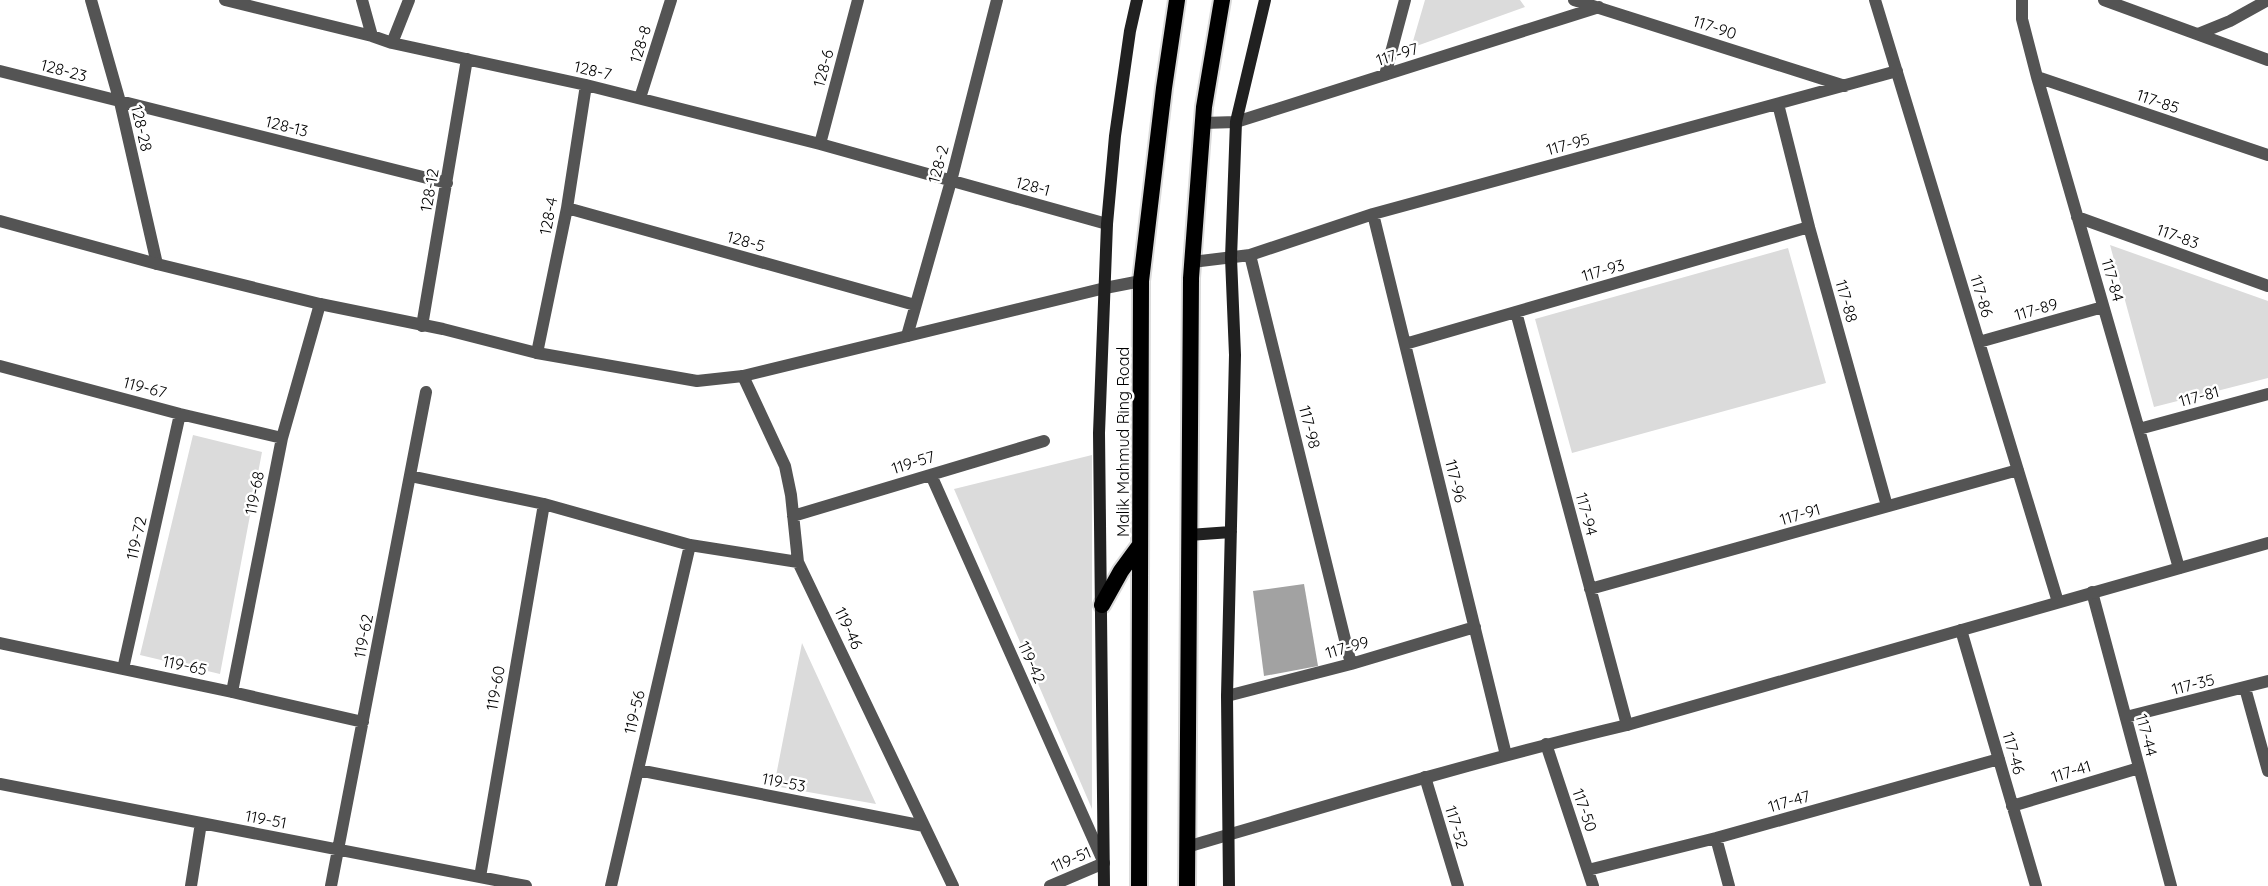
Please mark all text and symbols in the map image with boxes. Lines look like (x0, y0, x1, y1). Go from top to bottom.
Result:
street label: 117-90 (1691, 11, 1739, 43)
street label: 128-8 (625, 23, 655, 65)
street label: 117-97 (1374, 38, 1420, 70)
street label: 128-6 (808, 47, 838, 89)
street label: 128-23 (39, 54, 89, 86)
street label: 128-7 (572, 56, 614, 84)
street label: 117-85 (2134, 84, 2182, 118)
street label: 128-28 (127, 103, 157, 153)
street label: 128-13 (264, 111, 310, 141)
street label: 117-95 (1544, 129, 1592, 159)
street label: 128-2 (923, 143, 953, 185)
street label: 128-12 (415, 167, 443, 213)
street label: 128-1 (1014, 172, 1052, 200)
street label: 128-4 (535, 195, 561, 237)
street label: 117-83 (2154, 219, 2202, 253)
street label: 128-5 (725, 226, 767, 256)
street label: 117-93 (1579, 254, 1627, 286)
street label: 117-84 (2097, 256, 2129, 304)
street label: 117-86 (1966, 272, 1998, 320)
street label: 117-88 (1831, 277, 1863, 325)
street label: 117-89 (2012, 293, 2060, 325)
street label: Malik Mahmud Ring Road (1113, 347, 1133, 537)
street label: 119-67 (121, 372, 169, 402)
street label: 117-81 (2177, 381, 2221, 411)
street label: 117-98 (1295, 403, 1325, 451)
street label: 119-57 (889, 446, 937, 478)
street label: 117-96 (1441, 457, 1471, 505)
street label: 119-68 (240, 469, 268, 517)
street label: 117-94 (1572, 490, 1602, 538)
street label: 117-91 (1777, 499, 1823, 529)
street label: 119-72 (121, 514, 151, 562)
street label: 119-46 (831, 604, 868, 653)
street label: 119-62 (349, 612, 377, 660)
street label: 117-99 (1323, 631, 1371, 663)
street label: 119-42 (1014, 638, 1050, 686)
street label: 119-65 (161, 651, 209, 679)
street label: 119-60 (481, 664, 509, 712)
street label: 117-35 (2170, 669, 2216, 699)
street label: 119-56 (619, 688, 649, 736)
street label: 117-44 (2132, 712, 2162, 758)
street label: 117-46 (1998, 729, 2030, 777)
street label: 117-41 (2049, 756, 2093, 786)
street label: 119-53 (760, 768, 808, 796)
street label: 117-50 (1568, 786, 1602, 834)
street label: 117-47 (1766, 786, 1812, 816)
street label: 117-52 (1441, 803, 1473, 851)
street label: 119-51 (244, 805, 288, 833)
street label: 119-51 (1048, 842, 1094, 876)

